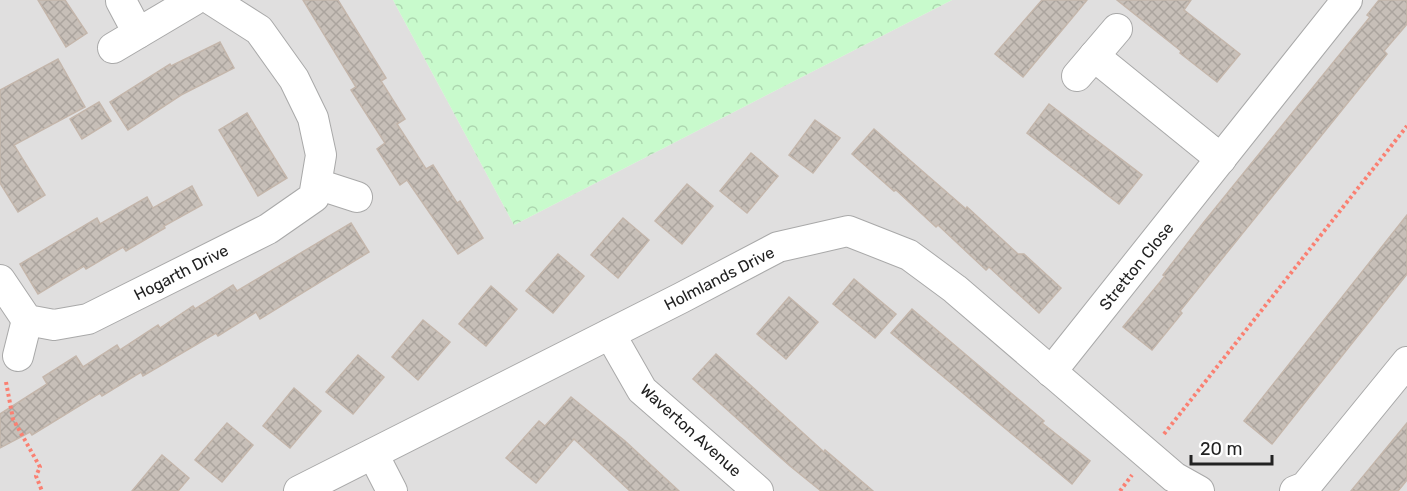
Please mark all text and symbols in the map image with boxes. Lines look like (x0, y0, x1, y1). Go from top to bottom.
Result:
street label: Stretton Close (1095, 219, 1178, 314)
street label: Hogarth Drive (131, 240, 232, 304)
street label: Holmlands Drive (661, 242, 778, 314)
street label: Waverton Avenue (636, 380, 745, 481)
scale bar (1191, 428, 1272, 466)
text: 20 m (1200, 438, 1242, 460)

